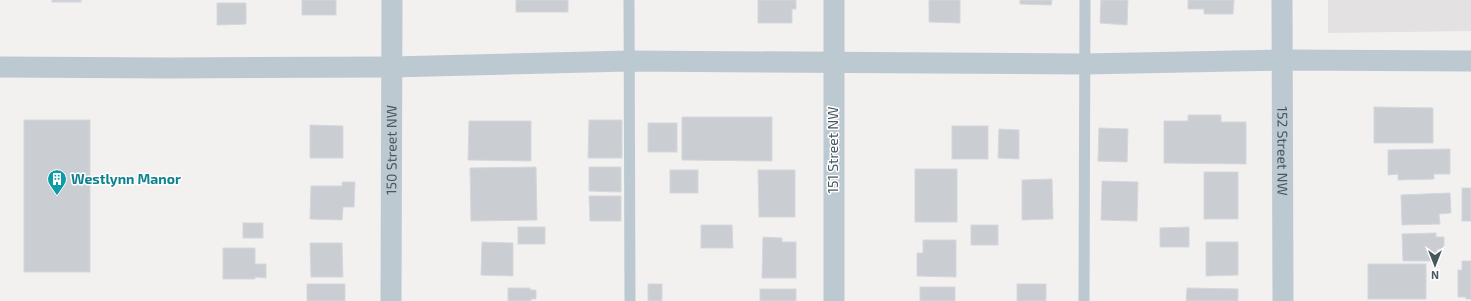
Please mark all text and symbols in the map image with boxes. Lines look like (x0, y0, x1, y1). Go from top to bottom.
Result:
street label: 150 Street NW (382, 105, 400, 195)
street label: 152 Street NW (1274, 106, 1292, 196)
street label: 151 Street NW (824, 107, 841, 193)
building icon: Westlynn Manor (46, 168, 68, 196)
place label: Westlynn Manor (71, 170, 181, 187)
north arrow (1415, 245, 1455, 285)
text: N (1431, 269, 1439, 282)

